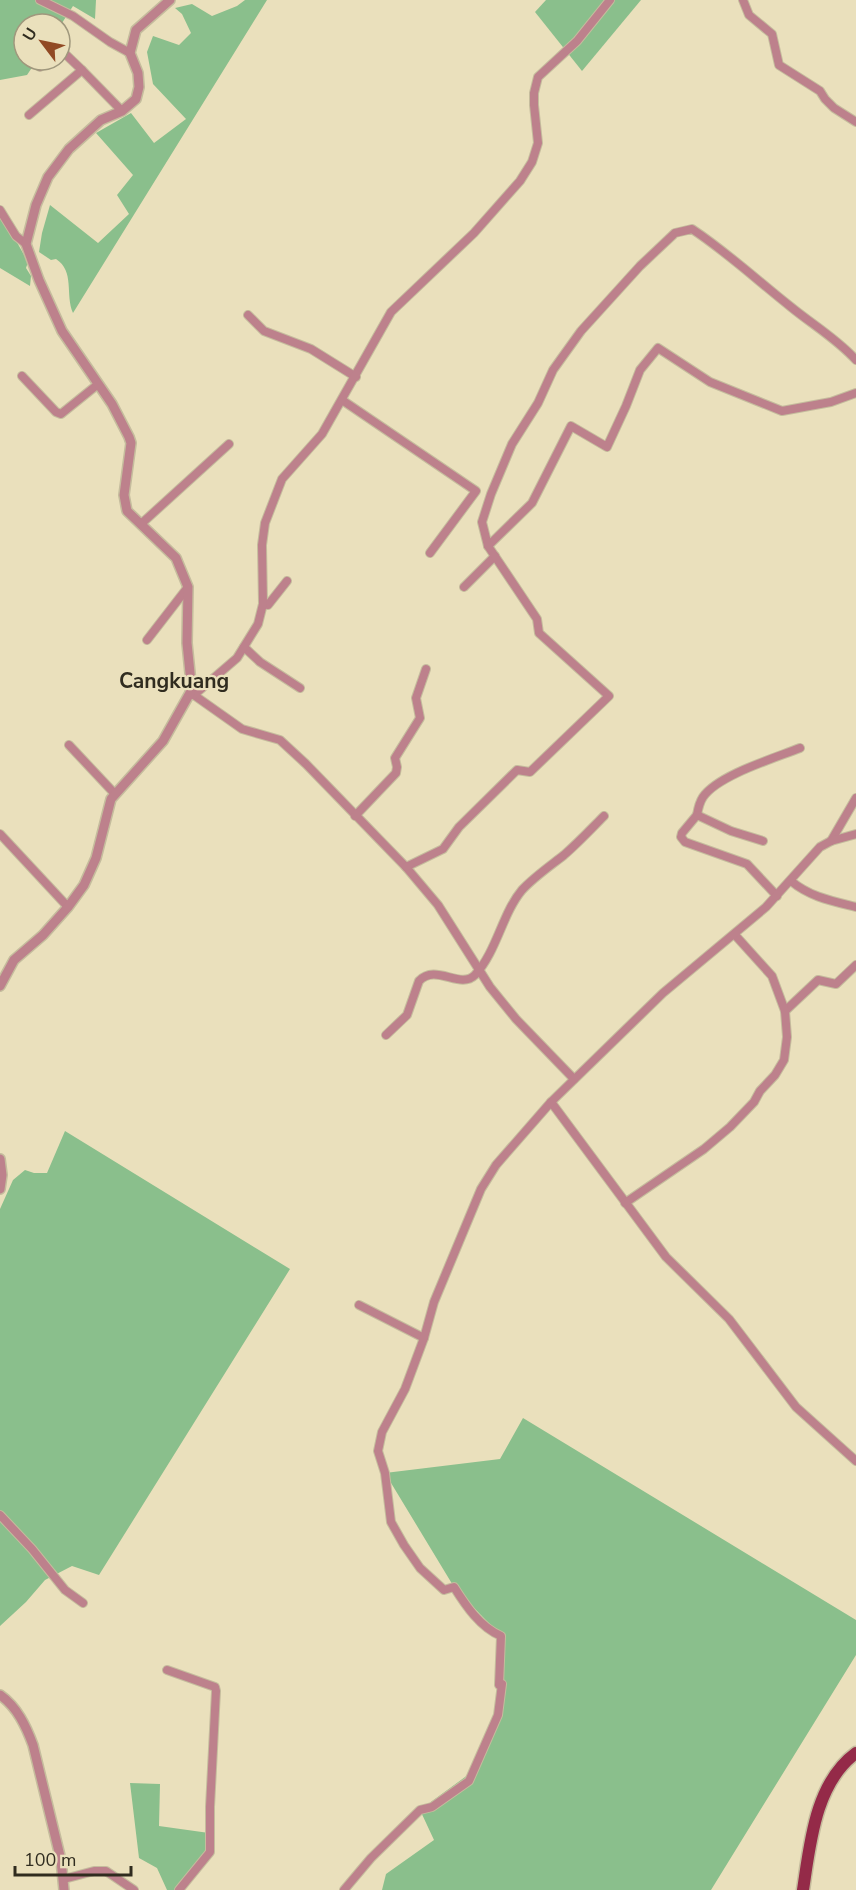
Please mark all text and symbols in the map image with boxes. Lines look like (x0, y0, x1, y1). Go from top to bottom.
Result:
north arrow (12, 12, 72, 72)
text: U (18, 24, 43, 45)
district label: Cangkuang (119, 667, 229, 695)
scale bar (15, 1839, 130, 1877)
text: 100 m (24, 1848, 76, 1872)

